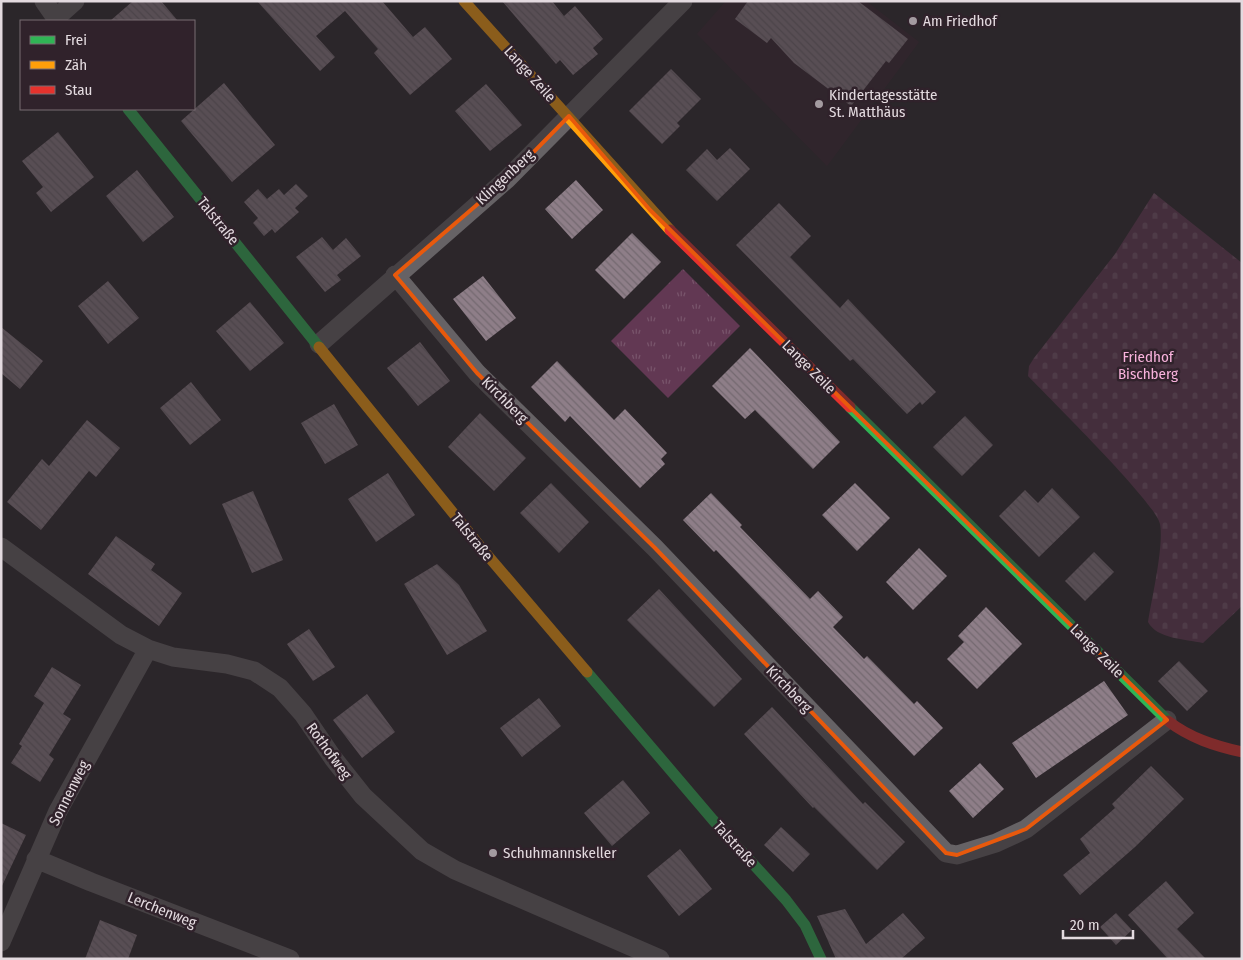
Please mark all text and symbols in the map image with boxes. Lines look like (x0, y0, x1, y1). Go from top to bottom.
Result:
place label: Am Friedhof (923, 12, 998, 30)
marker: Am Friedhof (907, 15, 919, 27)
legend (20, 20, 195, 110)
text: Frei (65, 31, 87, 49)
street label: Lange Zeile (500, 42, 560, 106)
text: Zäh (65, 56, 87, 74)
text: Stau (65, 81, 92, 99)
place label: Kindertagesstätte St. Matthäus (829, 86, 937, 121)
marker: Kindertagesstätte St. Matthäus (813, 98, 825, 110)
street label: Klingenberg (472, 145, 538, 209)
street label: Talstraße (193, 193, 243, 249)
street label: Lange Zeile (778, 336, 840, 398)
park label: Friedhof Bischberg (1118, 348, 1178, 383)
street label: Kirchberg (478, 373, 532, 427)
street label: Talstraße (447, 509, 497, 565)
street label: Lange Zeile (1066, 620, 1128, 682)
street label: Kirchberg (762, 662, 816, 716)
street label: Rothofweg (302, 719, 356, 783)
street label: Sonnenweg (45, 757, 93, 829)
street label: Talstraße (709, 817, 761, 871)
place label: Schuhmannskeller (503, 844, 617, 862)
marker: Schuhmannskeller (487, 847, 499, 859)
street label: Lerchenweg (125, 888, 199, 932)
scale bar (1063, 908, 1133, 940)
text: 20 m (1070, 916, 1100, 934)

